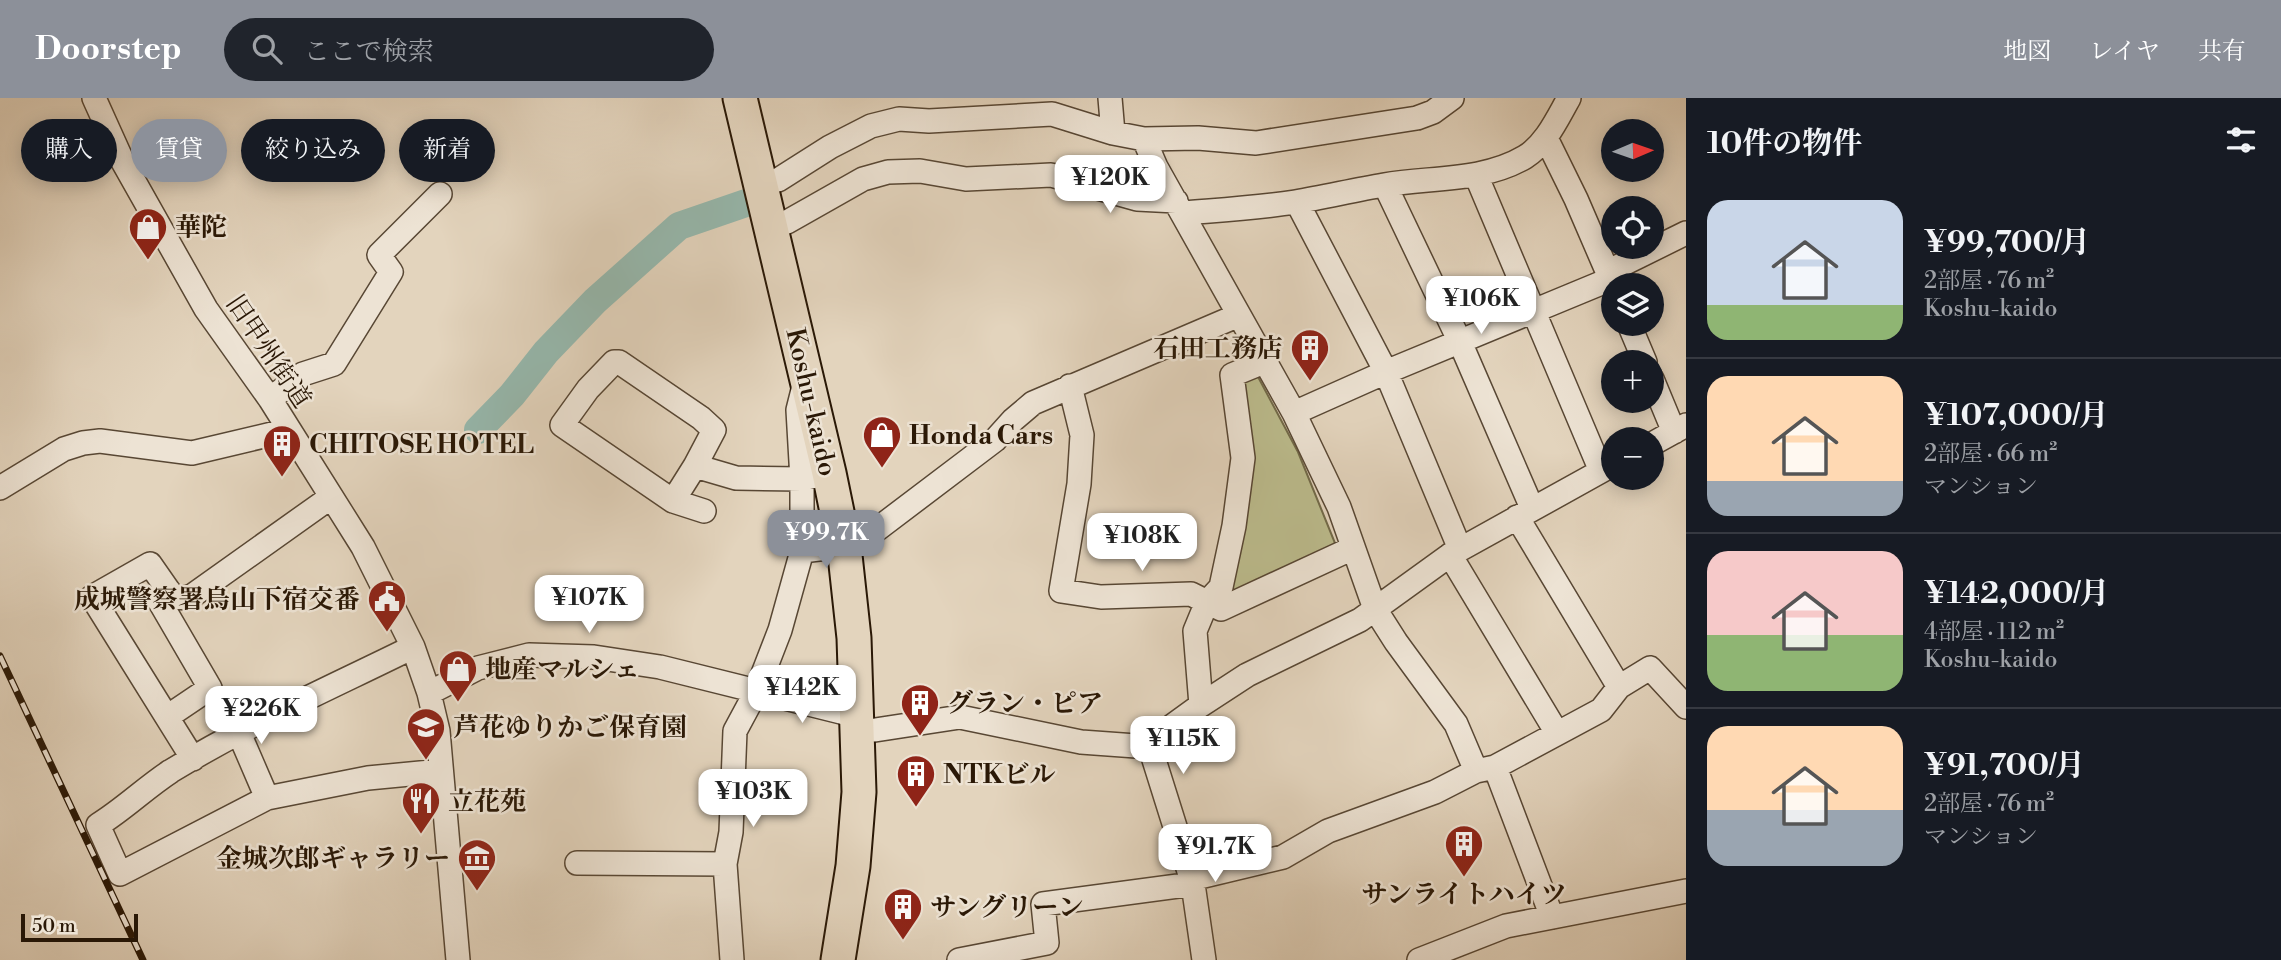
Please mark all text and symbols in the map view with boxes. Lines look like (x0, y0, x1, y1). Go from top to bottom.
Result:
search box (224, 18, 714, 81)
text: Doorstep (35, 29, 182, 70)
icon: search (248, 30, 286, 68)
text: ここで検索 (304, 36, 434, 68)
text: 地図 (2003, 37, 2051, 67)
text: レイヤ (2089, 37, 2160, 67)
text: 共有 (2198, 37, 2246, 67)
chip: 購入 (21, 119, 117, 182)
chip: 賃貸 (131, 119, 227, 182)
chip: 絞り込み (241, 119, 385, 182)
chip: 新着 (399, 119, 495, 182)
north arrow (1601, 119, 1664, 182)
map controls (1601, 119, 1664, 490)
icon: filters (2222, 121, 2260, 159)
text: 10件の物件 (1707, 125, 1862, 163)
pin: ¥120K (1061, 156, 1159, 215)
text: ¥120K (1071, 164, 1149, 192)
button: locate (1601, 196, 1664, 259)
shop icon: 華陀 (127, 206, 169, 261)
place label: 華陀 (175, 212, 227, 244)
text: ¥99,700/月 (1924, 224, 2090, 262)
icon: home (1763, 228, 1847, 312)
text: 2部屋 · 76 m² (1924, 267, 2054, 295)
button: layers (1601, 273, 1664, 336)
pin: ¥106K (1432, 276, 1530, 336)
text: ¥106K (1442, 285, 1520, 313)
street label: 旧甲州街道 (219, 289, 318, 414)
text: Koshu-kaido (1924, 295, 2057, 323)
street label: Koshu-kaido (778, 325, 844, 479)
building icon: 石田工務店 (1289, 327, 1331, 382)
place label: 石田工務店 (1153, 333, 1283, 365)
button: + (1601, 350, 1664, 413)
text: ¥107,000/月 (1924, 397, 2109, 435)
icon: home (1763, 404, 1847, 488)
shop icon: Honda Cars (861, 414, 903, 469)
place label: Honda Cars (909, 420, 1053, 452)
building icon: CHITOSE HOTEL (261, 423, 303, 478)
button: − (1601, 427, 1664, 490)
place label: CHITOSE HOTEL (309, 429, 534, 461)
text: 2部屋 · 66 m² (1924, 440, 2057, 468)
text: マンション (1924, 473, 2038, 501)
pin: ¥99.7K (769, 510, 883, 570)
pin: ¥108K (1093, 514, 1191, 573)
text: ¥99.7K (783, 519, 869, 547)
text: ¥108K (1103, 522, 1181, 550)
pin: ¥107K (540, 575, 638, 635)
text: ¥142,000/月 (1924, 575, 2109, 613)
public building icon: 成城警察署烏山下宿交番 (366, 578, 408, 633)
icon: home (1763, 579, 1847, 663)
place label: 成城警察署烏山下宿交番 (74, 584, 360, 616)
text: ¥107K (551, 584, 627, 612)
text: 4部屋 · 112 m² (1924, 618, 2064, 646)
text: Koshu-kaido (1924, 646, 2057, 674)
shop icon: 地産マルシェ (437, 648, 479, 703)
place label: 地産マルシェ (485, 654, 640, 686)
pin: ¥142K (753, 666, 851, 725)
text: ¥142K (764, 674, 840, 702)
building icon: グラン・ピア (899, 682, 941, 737)
pin: ¥226K (212, 686, 310, 746)
place label: グラン・ピア (947, 688, 1103, 720)
text: ¥226K (221, 695, 301, 723)
school or university icon: 芦花ゆりかご保育園 (405, 706, 447, 761)
place label: 芦花ゆりかご保育園 (453, 712, 687, 744)
pin: ¥115K (1134, 716, 1232, 776)
text: ¥115K (1146, 725, 1220, 753)
text: ¥91,700/月 (1924, 747, 2085, 785)
building icon: NTKビル (895, 753, 937, 808)
icon: home (1763, 754, 1847, 838)
place label: NTKビル (943, 759, 1055, 791)
pin: ¥103K (704, 770, 802, 829)
text: ¥103K (714, 778, 792, 806)
restaurant icon: 立花苑 (400, 780, 442, 835)
place label: 立花苑 (448, 786, 526, 818)
text: 2部屋 · 76 m² (1924, 790, 2054, 818)
building icon: サンライトハイツ (1443, 823, 1485, 878)
text: マンション (1924, 823, 2038, 851)
pin: ¥91.7K (1158, 824, 1272, 884)
text: ¥91.7K (1174, 833, 1256, 861)
museum icon: 金城次郎ギャラリー (456, 837, 498, 892)
place label: 金城次郎ギャラリー (216, 843, 450, 875)
place label: サンライトハイツ (1361, 879, 1567, 911)
building icon: サングリーン (882, 886, 924, 941)
place label: サングリーン (930, 892, 1084, 924)
scale bar (21, 911, 138, 943)
text: 50 m (32, 914, 76, 938)

